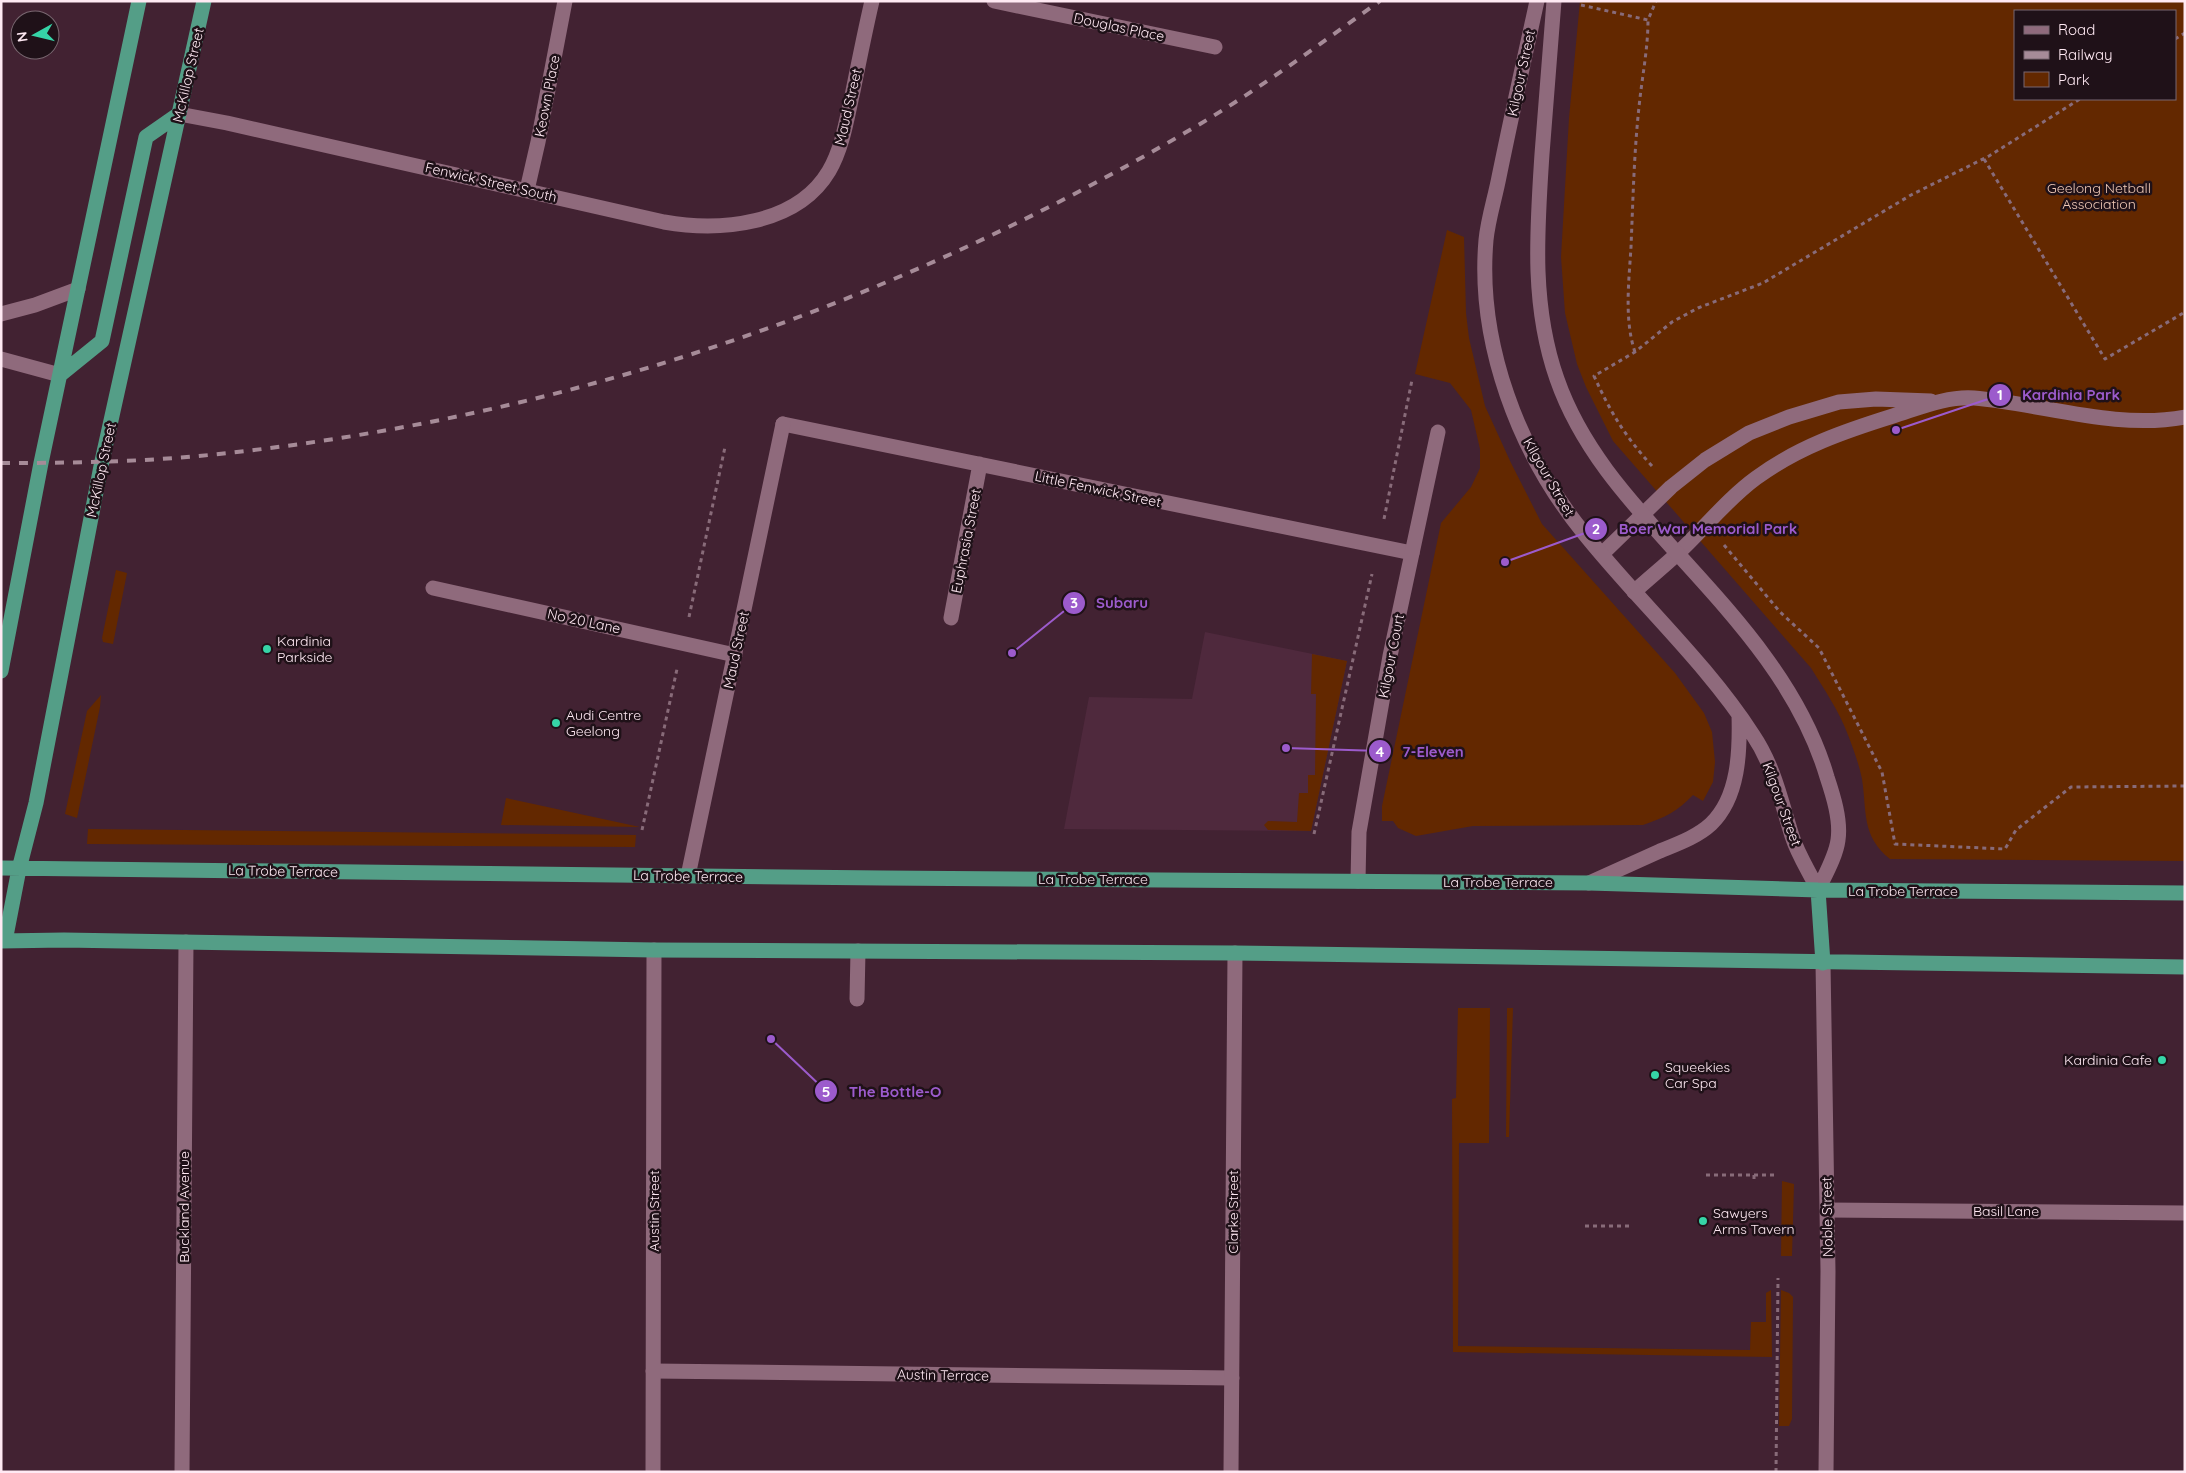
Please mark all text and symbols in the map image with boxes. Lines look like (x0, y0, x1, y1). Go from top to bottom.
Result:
street label: Douglas Place (1072, 9, 1166, 45)
north arrow (10, 10, 60, 60)
legend (2014, 10, 2176, 100)
text: Road (2058, 20, 2095, 39)
street label: McKillop Street (168, 26, 208, 124)
street label: Kilgour Street (1503, 28, 1539, 118)
text: N (12, 30, 32, 43)
text: Railway (2058, 45, 2113, 64)
street label: Keown Place (530, 53, 564, 139)
street label: Maud Street (830, 67, 866, 147)
text: Park (2058, 70, 2090, 89)
street label: Fenwick Street South (423, 158, 559, 206)
park label: Geelong Netball Association (2047, 179, 2151, 213)
callout: Kardinia Park (1987, 380, 2130, 410)
text: 1 (1997, 385, 2003, 404)
text: Kardinia Park (2022, 385, 2120, 404)
street label: McKillop Street (82, 421, 120, 519)
street label: Kilgour Street (1519, 434, 1579, 520)
street label: Little Fenwick Street (1033, 467, 1163, 511)
street label: Euphrasia Street (947, 487, 985, 595)
callout: Boer War Memorial Park (1583, 514, 1807, 544)
text: 2 (1592, 519, 1600, 538)
text: Boer War Memorial Park (1619, 519, 1797, 538)
callout: Subaru (1061, 588, 1158, 618)
text: 3 (1070, 593, 1078, 612)
text: Subaru (1096, 593, 1148, 612)
street label: No 20 Lane (546, 604, 622, 638)
street label: Maud Street (719, 610, 753, 690)
street label: Kilgour Court (1374, 612, 1408, 700)
place label: Kardinia Parkside (277, 632, 333, 666)
marker: Kardinia Parkside (261, 643, 273, 655)
place label: Audi Centre Geelong (566, 706, 641, 740)
marker: Audi Centre Geelong (550, 717, 562, 729)
callout: 7-Eleven (1367, 736, 1474, 766)
text: 4 (1376, 742, 1385, 761)
text: 7-Eleven (1402, 742, 1464, 761)
street label: Kilgour Street (1759, 760, 1806, 849)
street label: La Trobe Terrace (228, 861, 338, 881)
street label: La Trobe Terrace (633, 866, 743, 886)
street label: La Trobe Terrace (1038, 870, 1148, 888)
street label: La Trobe Terrace (1443, 873, 1553, 891)
street label: La Trobe Terrace (1848, 882, 1958, 900)
place label: Kardinia Cafe (2064, 1051, 2152, 1069)
marker: Kardinia Cafe (2156, 1054, 2168, 1066)
place label: Squeekies Car Spa (1665, 1058, 1730, 1092)
marker: Squeekies Car Spa (1649, 1069, 1661, 1081)
callout: The Bottle-O (814, 1076, 951, 1106)
text: 5 (822, 1082, 830, 1101)
text: The Bottle-O (849, 1082, 941, 1101)
street label: Buckland Avenue (175, 1151, 193, 1263)
street label: Austin Street (645, 1170, 663, 1252)
street label: Clarke Street (1224, 1170, 1242, 1254)
street label: Noble Street (1817, 1176, 1837, 1257)
street label: Basil Lane (1973, 1202, 2039, 1220)
place label: Sawyers Arms Tavern (1713, 1204, 1795, 1238)
marker: Sawyers Arms Tavern (1697, 1215, 1709, 1227)
street label: Austin Terrace (897, 1365, 989, 1385)

